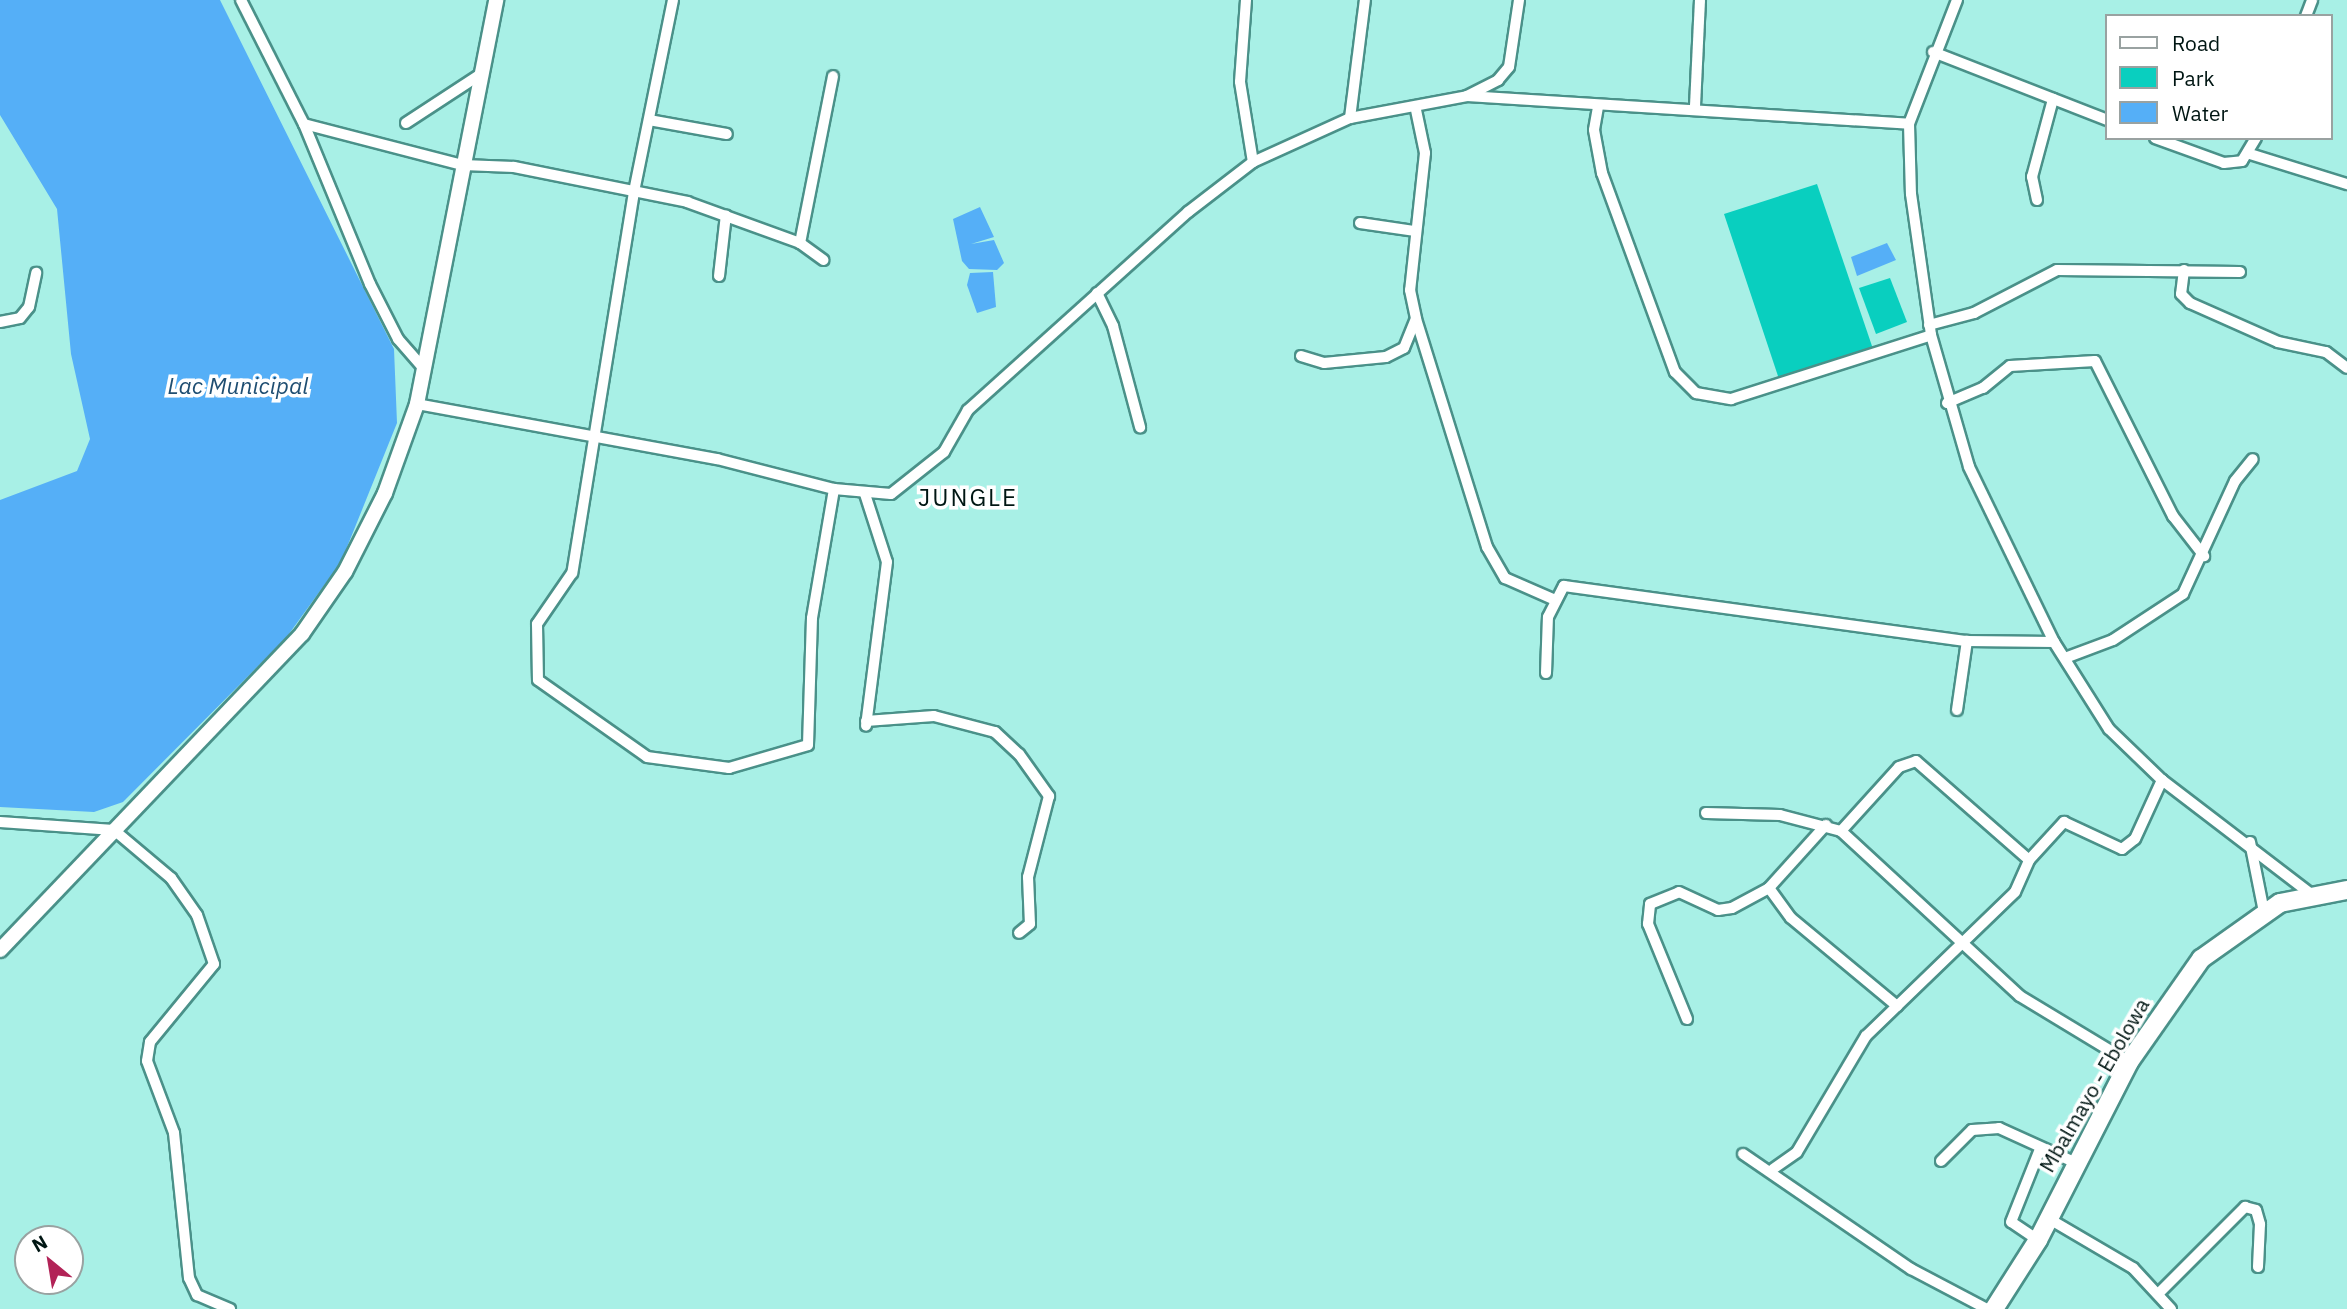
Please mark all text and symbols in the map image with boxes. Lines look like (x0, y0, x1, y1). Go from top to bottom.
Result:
legend (2106, 14, 2333, 140)
text: Road (2172, 29, 2220, 57)
text: Park (2172, 64, 2215, 92)
text: Water (2172, 99, 2228, 127)
water label: Lac Municipal (168, 371, 308, 399)
district label: JUNGLE (919, 484, 1017, 512)
street label: Mbalmayo - Ebolowa (2034, 994, 2154, 1176)
north arrow (14, 1225, 84, 1295)
text: N (28, 1230, 51, 1257)

